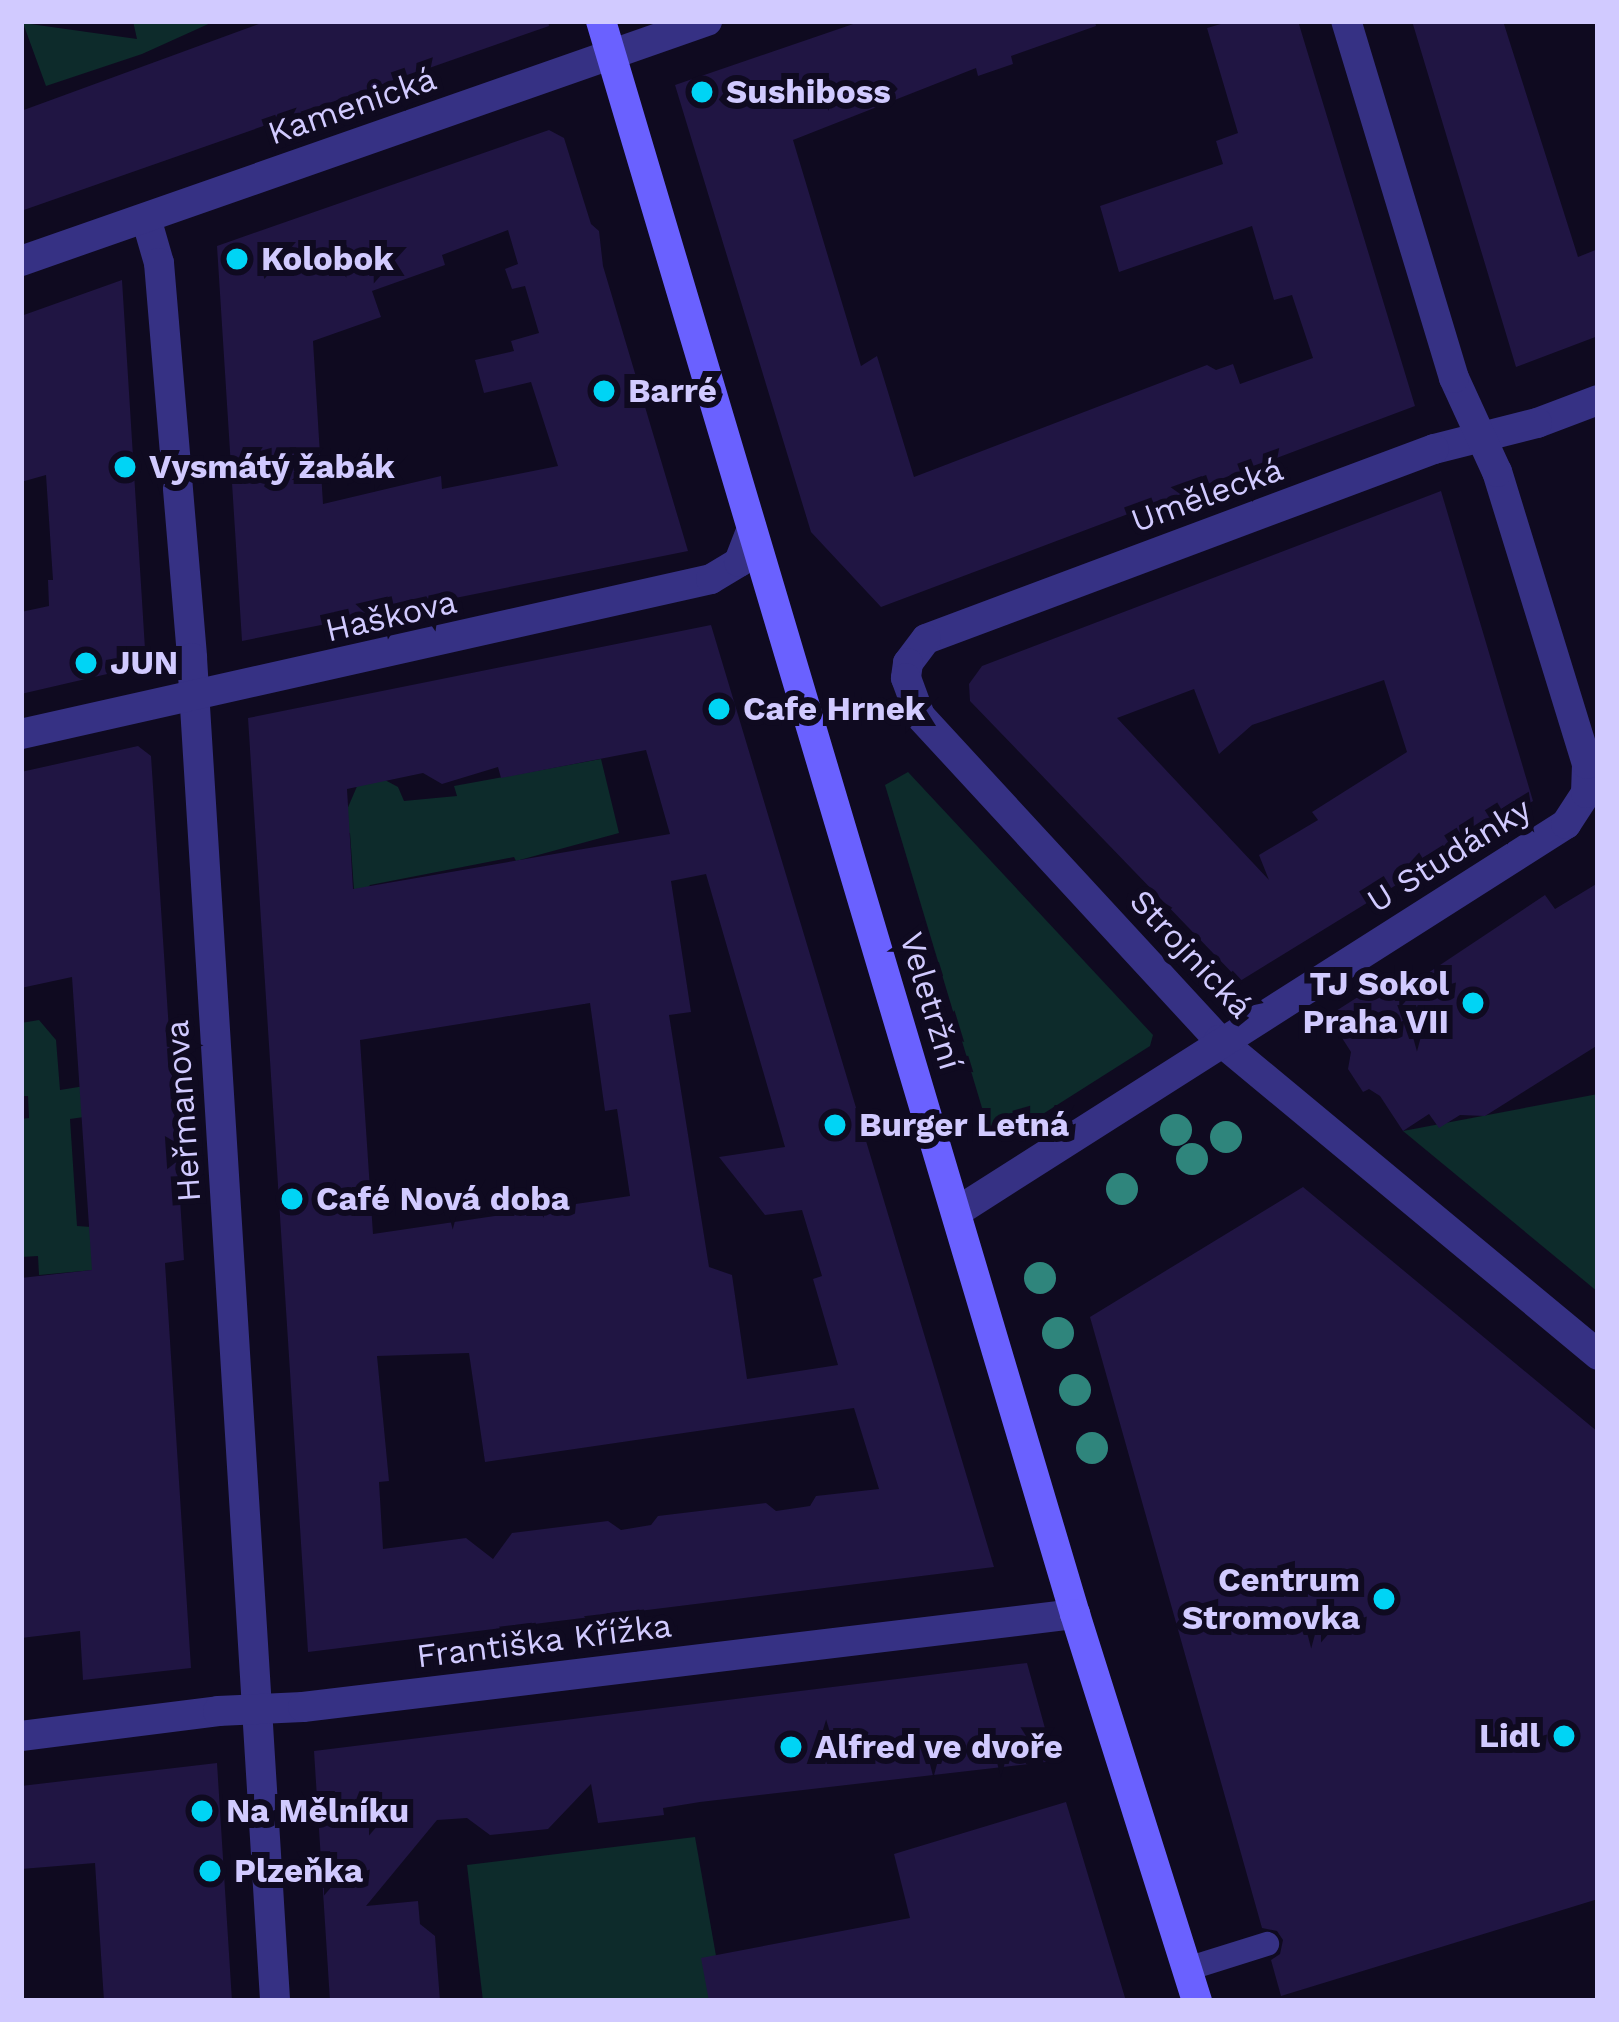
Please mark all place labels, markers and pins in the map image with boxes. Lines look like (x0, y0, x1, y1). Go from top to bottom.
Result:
place label: Sushiboss (726, 72, 891, 112)
marker: Sushiboss (689, 79, 715, 105)
place label: Kolobok (261, 239, 394, 279)
marker: Kolobok (224, 246, 250, 272)
place label: Barré (628, 371, 717, 411)
marker: Barré (591, 378, 617, 404)
place label: Vysmátý žabák (149, 447, 396, 487)
marker: Vysmátý žabák (112, 454, 138, 480)
place label: JUN (110, 643, 178, 683)
marker: JUN (73, 650, 99, 676)
place label: Cafe Hrnek (743, 689, 925, 729)
marker: Cafe Hrnek (706, 696, 732, 722)
place label: TJ Sokol Praha VII (1301, 964, 1449, 1042)
marker: TJ Sokol Praha VII (1460, 990, 1486, 1016)
place label: Burger Letná (859, 1105, 1070, 1145)
marker: Burger Letná (822, 1112, 848, 1138)
place label: Café Nová doba (316, 1179, 570, 1219)
marker: Café Nová doba (279, 1186, 305, 1212)
place label: Centrum Stromovka (1182, 1560, 1360, 1638)
marker: Centrum Stromovka (1371, 1586, 1397, 1612)
place label: Lidl (1479, 1716, 1540, 1756)
marker: Lidl (1551, 1723, 1577, 1749)
place label: Alfred ve dvoře (815, 1727, 1064, 1767)
marker: Alfred ve dvoře (778, 1734, 804, 1760)
place label: Na Mělníku (226, 1791, 410, 1831)
marker: Na Mělníku (189, 1798, 215, 1824)
place label: Plzeňka (234, 1851, 363, 1891)
marker: Plzeňka (197, 1858, 223, 1884)

